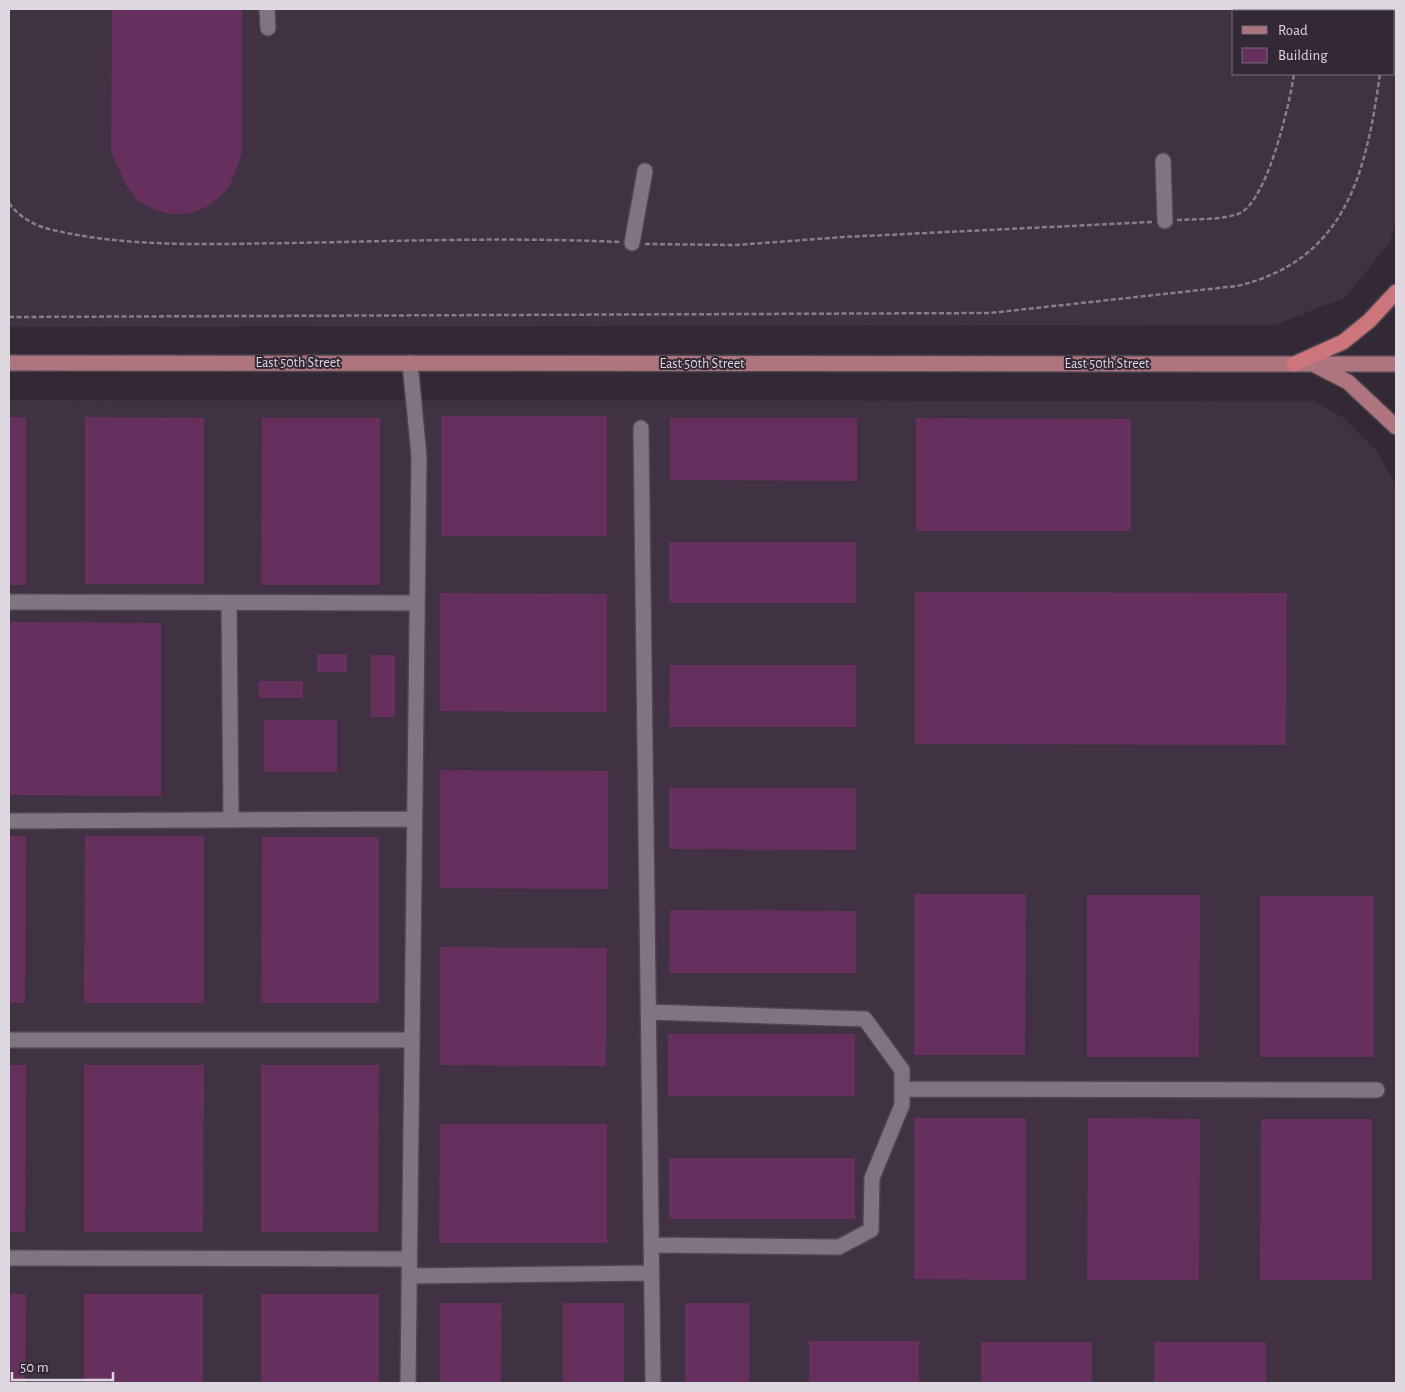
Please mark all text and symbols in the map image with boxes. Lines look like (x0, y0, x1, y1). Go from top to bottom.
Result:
legend (1232, 10, 1395, 75)
text: Road (1278, 23, 1308, 38)
text: Building (1278, 48, 1328, 63)
street label: East 50th Street (255, 356, 341, 370)
street label: East 50th Street (659, 357, 745, 371)
street label: East 50th Street (1064, 357, 1150, 371)
scale bar (12, 1350, 114, 1382)
text: 50 m (20, 1360, 49, 1375)

